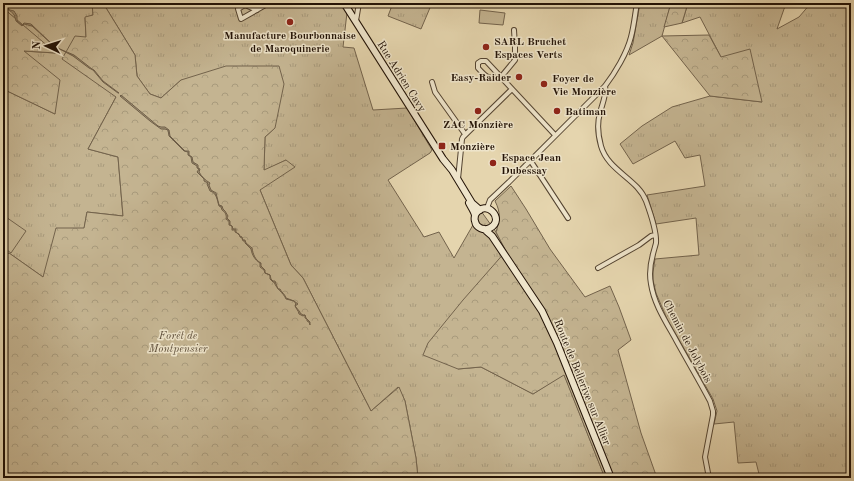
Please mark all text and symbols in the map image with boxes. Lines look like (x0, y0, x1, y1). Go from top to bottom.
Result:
marker: Manufacture Bourbonnaise de Maroquinerie (285, 17, 295, 27)
north arrow (26, 26, 66, 66)
place label: Manufacture Bourbonnaise de Maroquinerie (224, 31, 356, 55)
place label: SARL Bruchet Espaces Verts (494, 37, 566, 61)
street label: Rue Adrien Cavy (374, 39, 427, 114)
text: N (32, 40, 43, 50)
marker: SARL Bruchet Espaces Verts (481, 42, 491, 52)
marker: Easy-Raider (514, 72, 524, 82)
place label: Easy-Raider (451, 73, 511, 84)
place label: Foyer de Vie Monzière (552, 74, 616, 98)
marker: Foyer de Vie Monzière (539, 79, 549, 89)
marker: ZAC Monzière (473, 106, 483, 116)
marker: Batiman (552, 106, 562, 116)
place label: Batiman (565, 107, 606, 118)
place label: ZAC Monzière (443, 120, 513, 131)
marker: Monzière (437, 141, 447, 151)
place label: Monzière (450, 142, 495, 153)
place label: Espace Jean Dubessay (501, 153, 561, 177)
marker: Espace Jean Dubessay (488, 158, 498, 168)
street label: Chemin de Jolybois (660, 298, 713, 385)
street label: Route de Bellerive sur Allier (551, 318, 612, 448)
park label: Forêt de Montpensier (147, 331, 208, 355)

